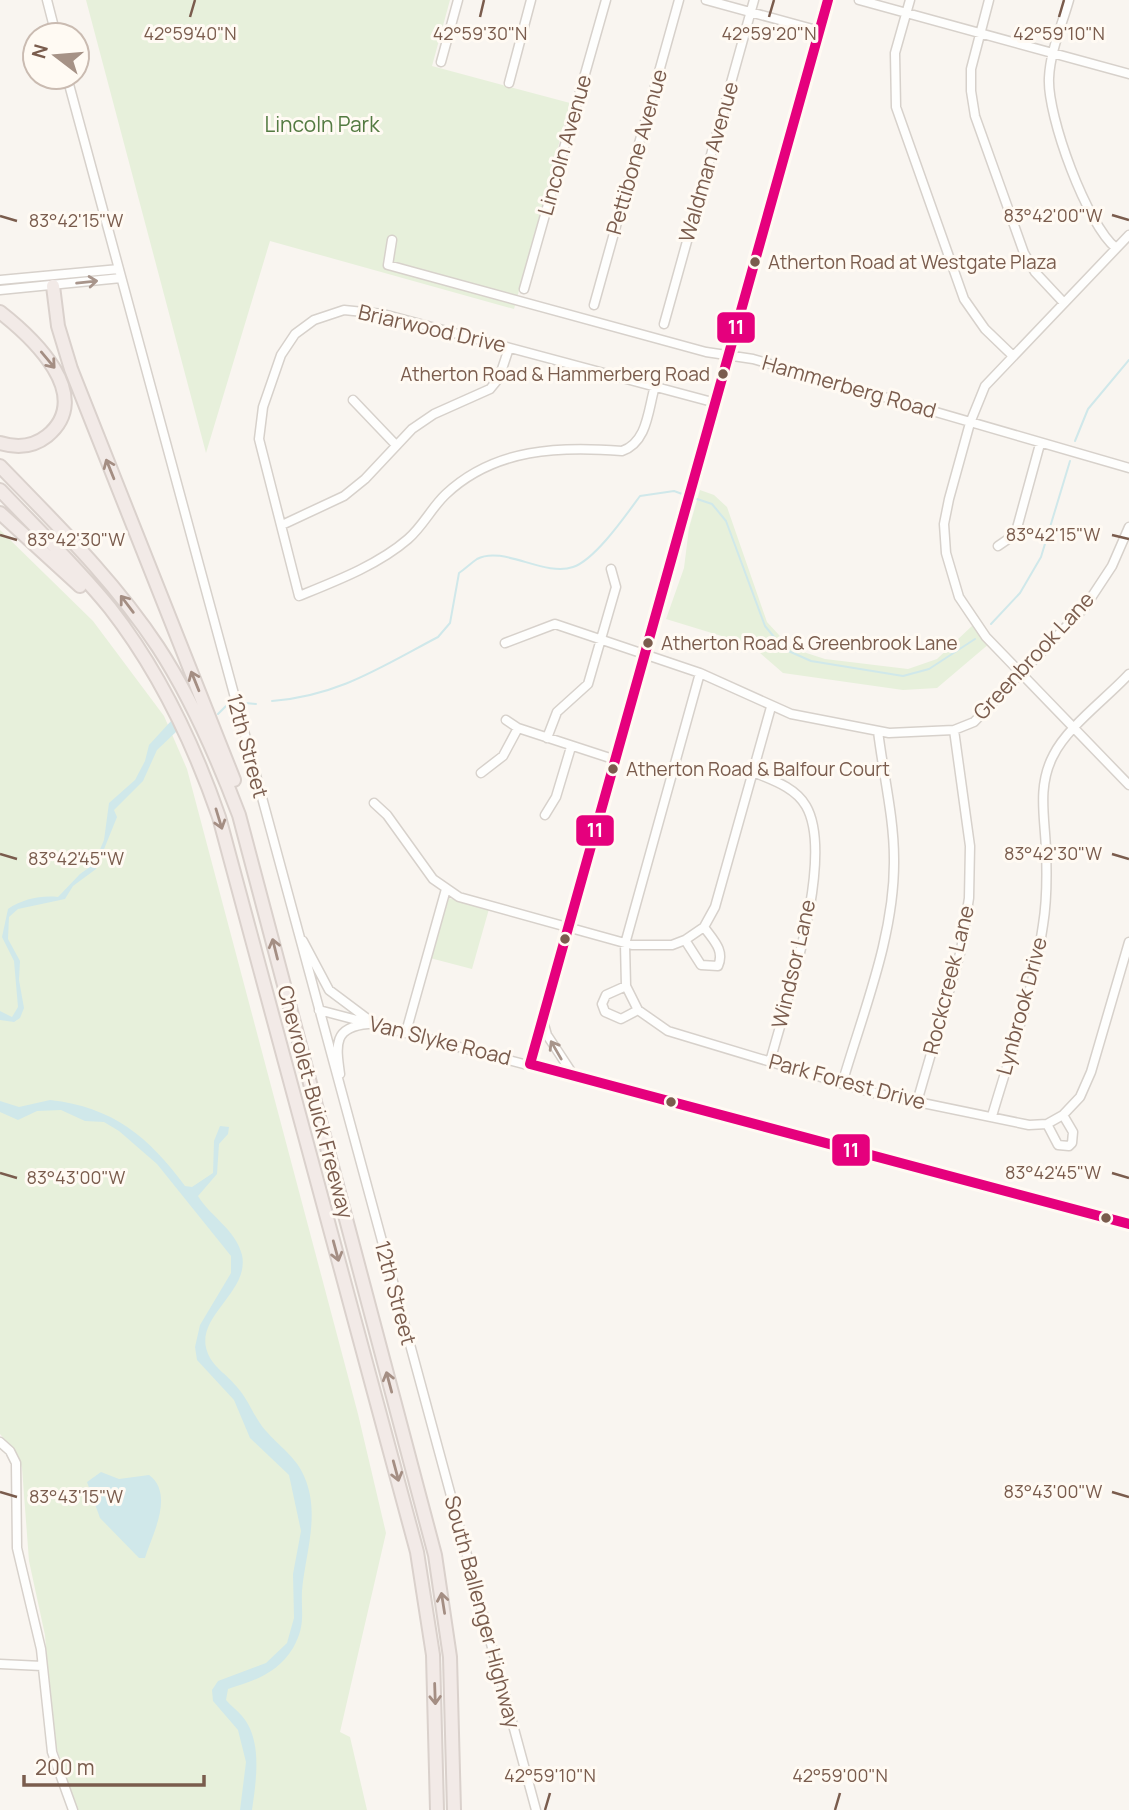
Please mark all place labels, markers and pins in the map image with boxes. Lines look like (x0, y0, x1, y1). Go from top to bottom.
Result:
place label: Atherton Road at Westgate Plaza (768, 249, 1057, 275)
marker: Atherton Road at Westgate Plaza (748, 255, 762, 269)
place label: Atherton Road & Hammerberg Road (400, 361, 710, 387)
marker: Atherton Road & Hammerberg Road (716, 367, 730, 381)
place label: Atherton Road & Greenbrook Lane (661, 630, 958, 656)
marker: Atherton Road & Greenbrook Lane (641, 636, 655, 650)
place label: Atherton Road & Balfour Court (626, 756, 890, 782)
marker: Atherton Road & Balfour Court (606, 762, 620, 776)
unlabelled marker (558, 932, 572, 946)
unlabelled marker (664, 1095, 678, 1109)
unlabelled marker (1099, 1211, 1113, 1225)

